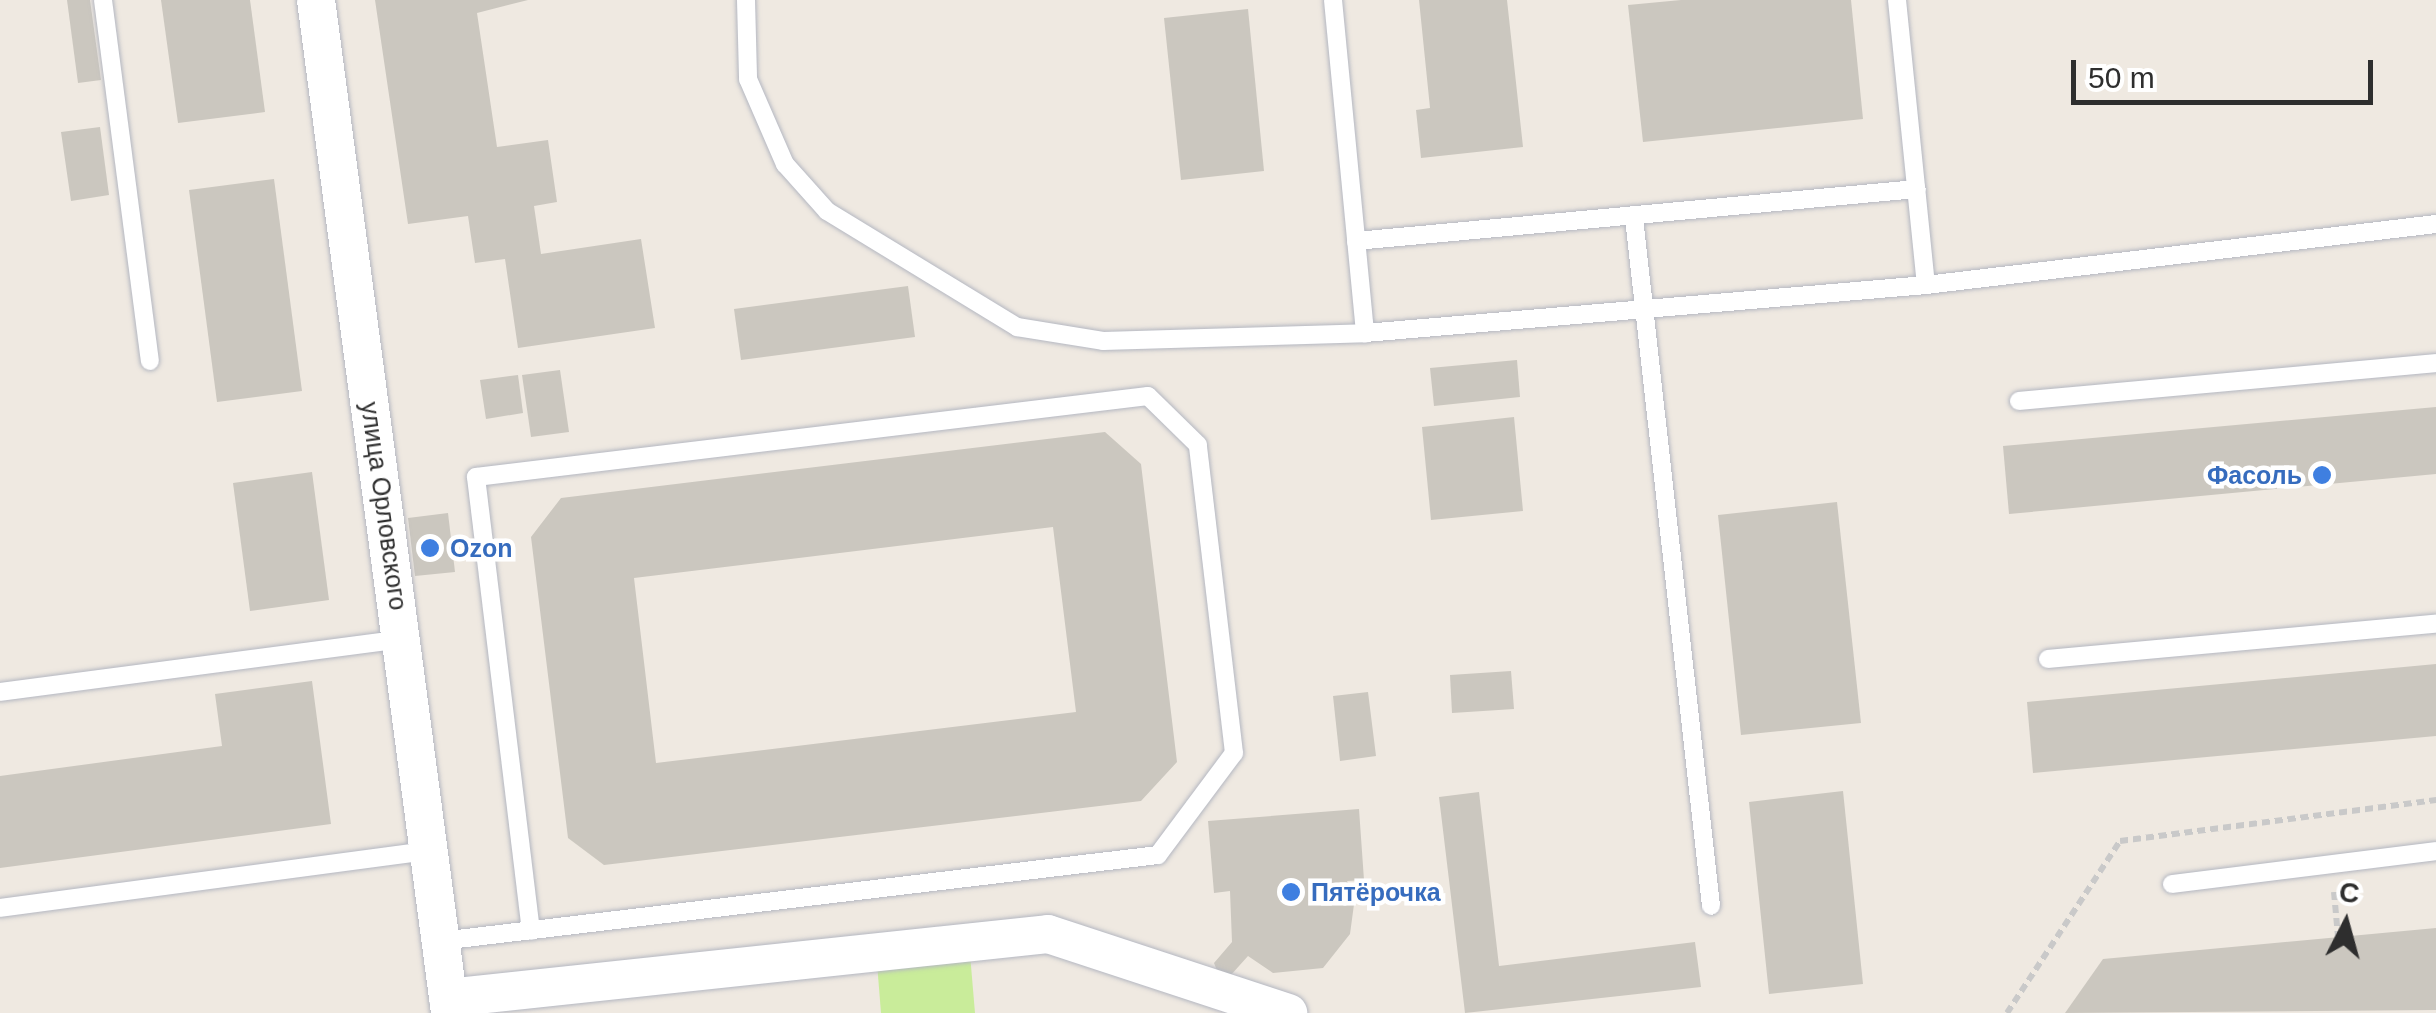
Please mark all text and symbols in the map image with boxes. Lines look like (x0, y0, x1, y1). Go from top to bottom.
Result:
scale bar (2076, 40, 2378, 102)
text: 50 m (2088, 61, 2155, 94)
street label: улица Орловского (355, 400, 413, 612)
place label: Фасоль (2207, 460, 2302, 490)
marker: Фасоль (2311, 464, 2333, 486)
place label: Ozon (450, 533, 512, 563)
marker: Ozon (419, 537, 441, 559)
north arrow (2296, 873, 2396, 973)
text: С (2337, 876, 2361, 909)
place label: Пятёрочка (1311, 877, 1441, 907)
marker: Пятёрочка (1280, 881, 1302, 903)

